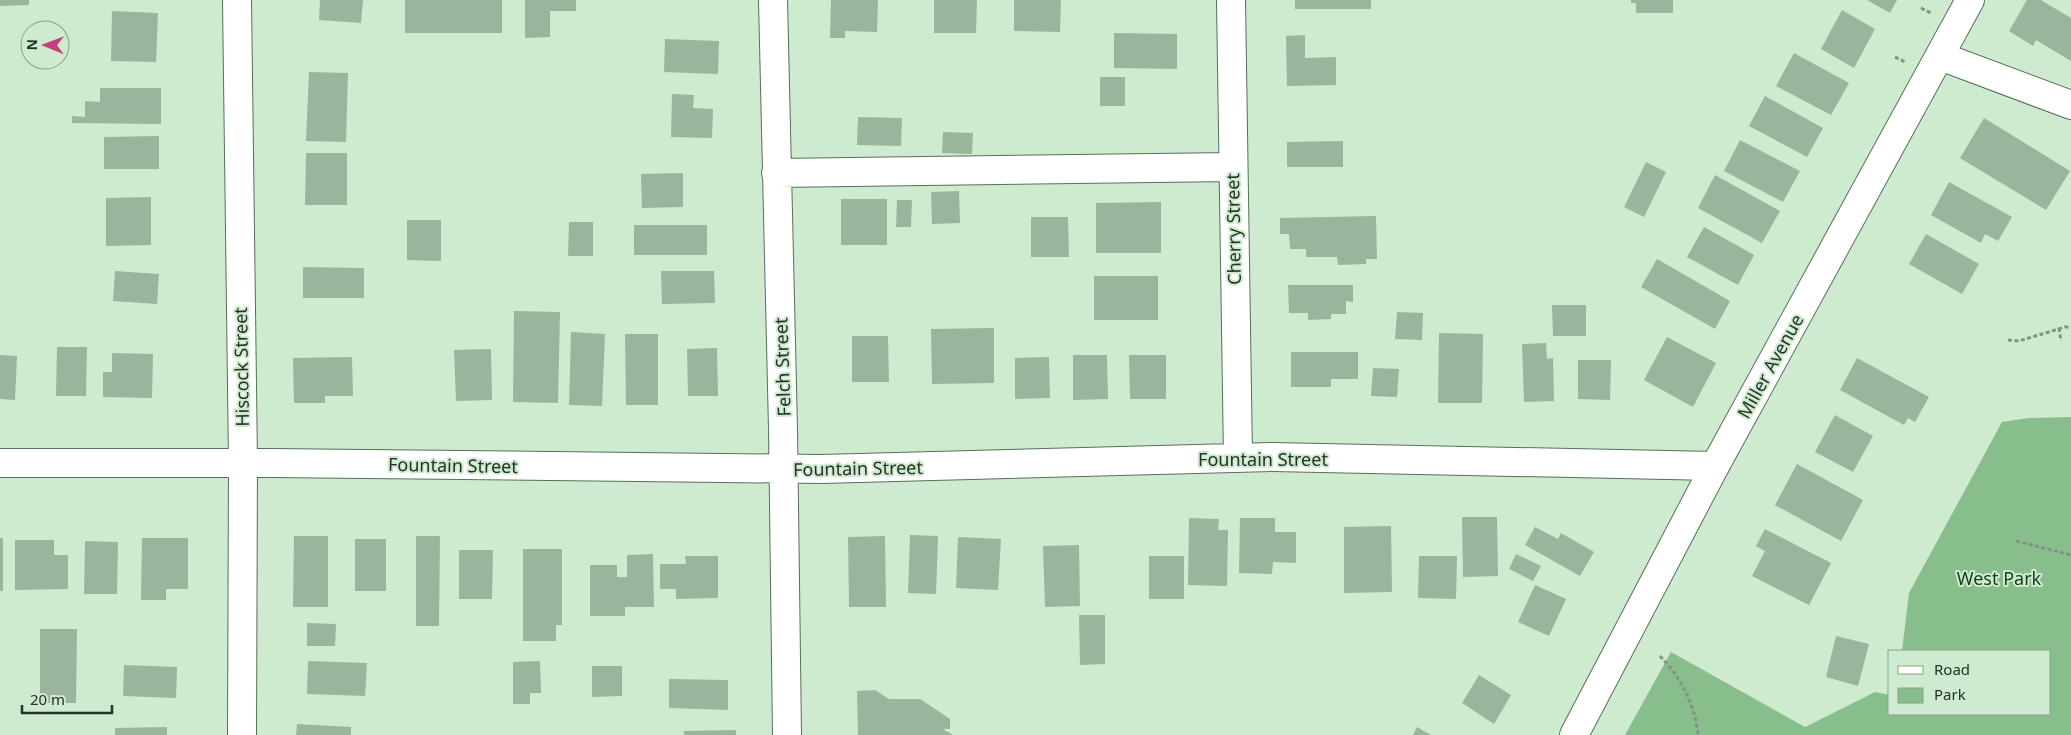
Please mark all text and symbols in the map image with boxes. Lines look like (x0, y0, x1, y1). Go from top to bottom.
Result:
north arrow (20, 20, 70, 70)
text: N (22, 39, 41, 51)
street label: Cherry Street (1220, 172, 1246, 285)
street label: Hiscock Street (228, 307, 254, 427)
street label: Miller Avenue (1731, 310, 1809, 422)
street label: Felch Street (768, 317, 796, 417)
street label: Fountain Street (1198, 447, 1328, 471)
street label: Fountain Street (388, 452, 519, 478)
street label: Fountain Street (793, 455, 924, 481)
park label: West Park (1957, 566, 2042, 590)
legend (1888, 650, 2051, 715)
text: Road (1934, 659, 1970, 679)
scale bar (22, 682, 112, 714)
text: Park (1934, 684, 1966, 704)
text: 20 m (30, 689, 65, 709)

